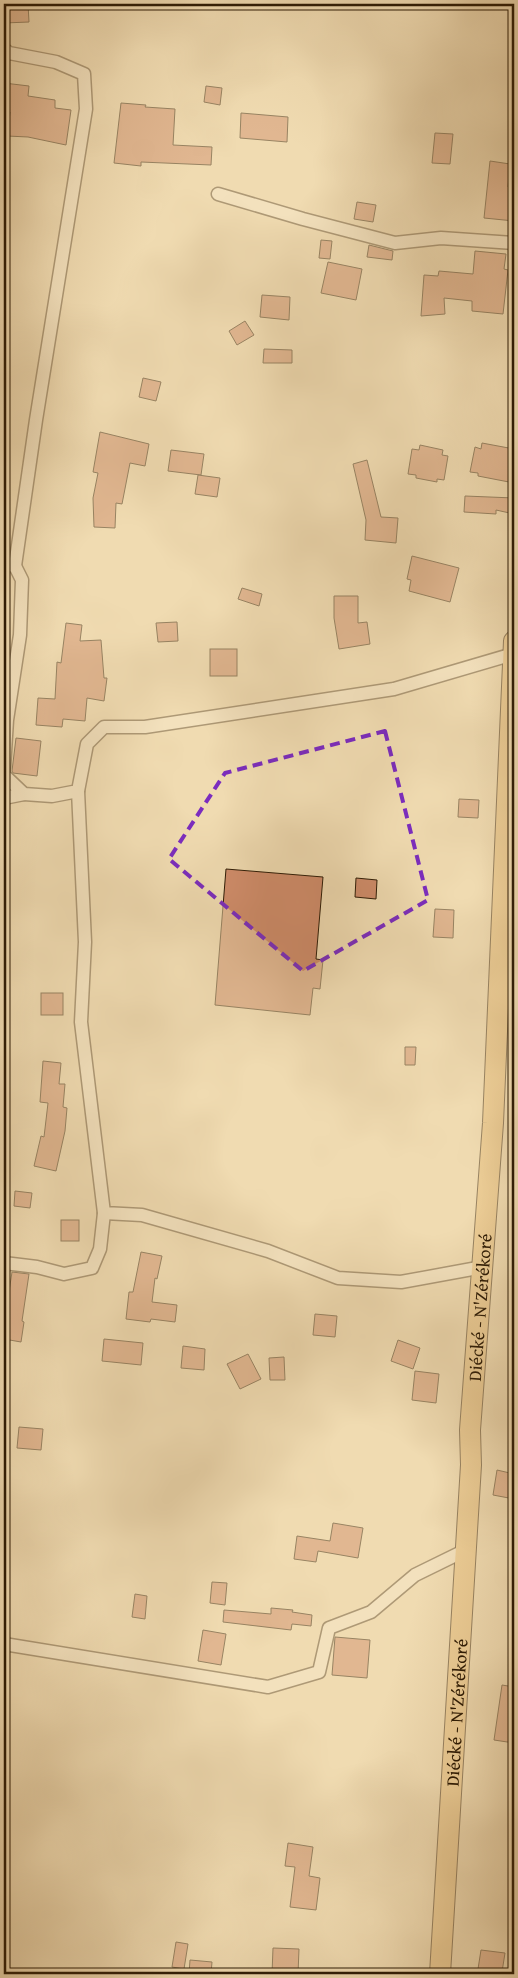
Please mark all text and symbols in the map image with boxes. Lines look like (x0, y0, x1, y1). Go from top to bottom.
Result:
street label: Diécké - N'Zérékoré (460, 1232, 498, 1382)
street label: Diécké - N'Zérékoré (438, 1638, 474, 1787)

